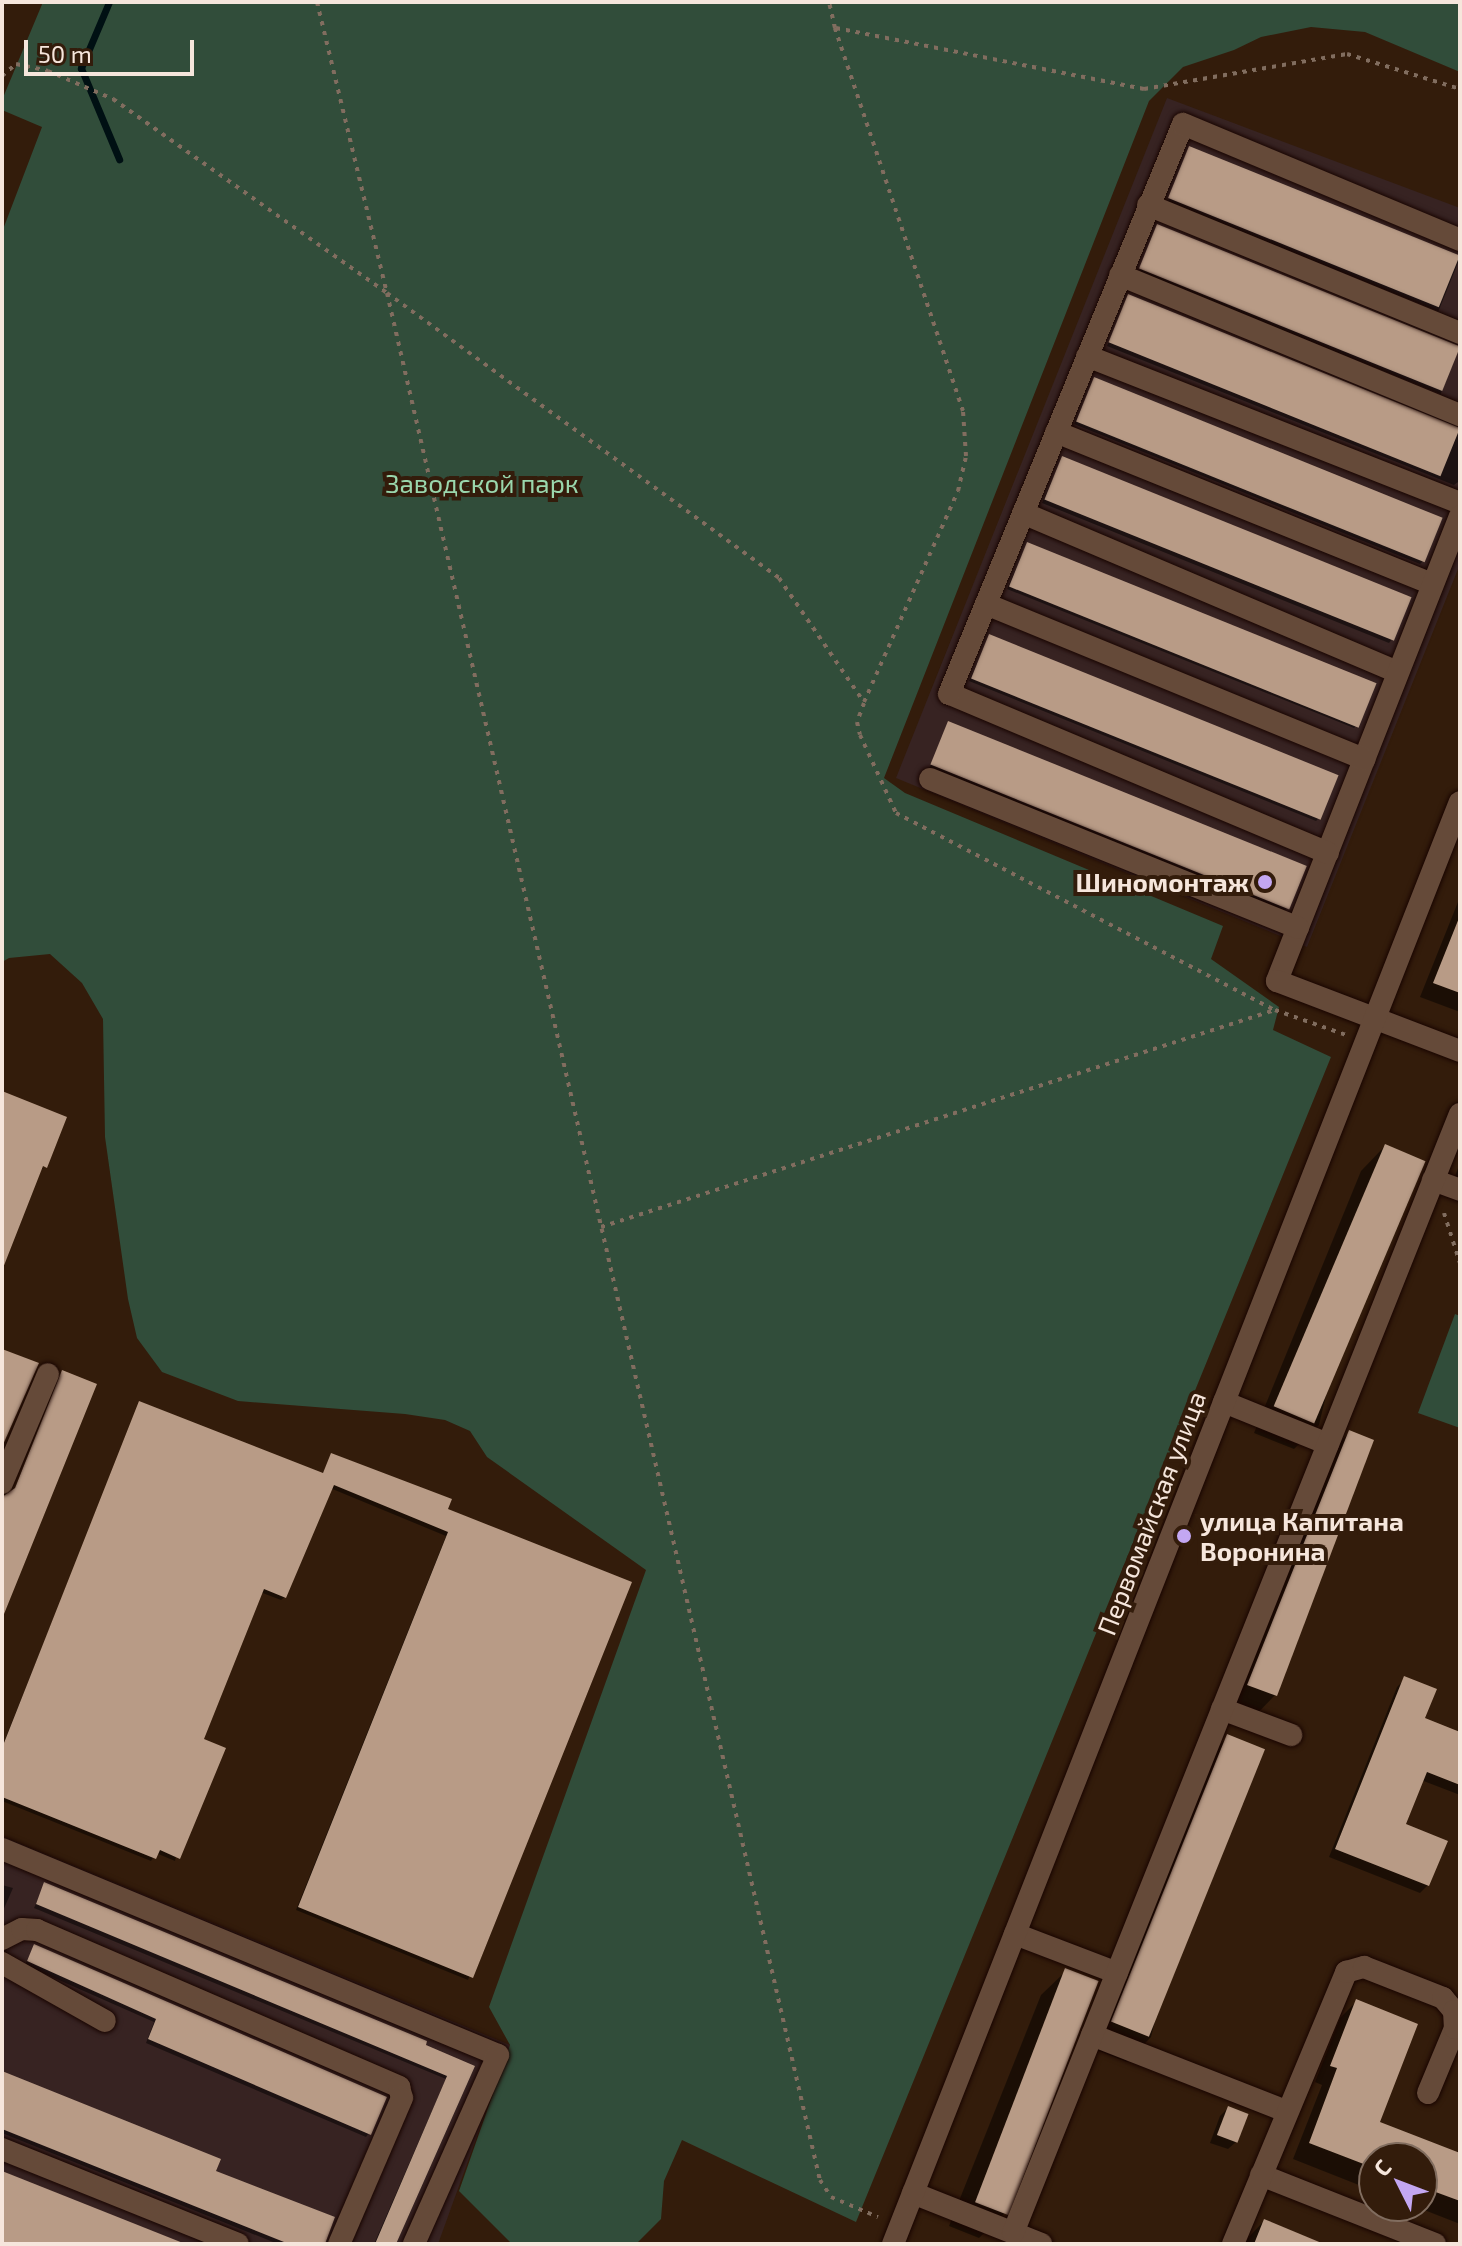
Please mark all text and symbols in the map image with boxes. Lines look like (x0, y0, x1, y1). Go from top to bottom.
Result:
scale bar (28, 24, 198, 74)
text: 50 m (38, 39, 92, 68)
park label: Заводской парк (385, 467, 579, 499)
place label: Шиномонтаж (1076, 866, 1249, 898)
marker: Шиномонтаж (1256, 873, 1274, 891)
street label: Первомайская улица (1090, 1387, 1212, 1639)
place label: улица Капитана Воронина (1200, 1505, 1404, 1566)
marker: улица Капитана Воронина (1175, 1527, 1193, 1545)
north arrow (1358, 2142, 1438, 2222)
text: С (1368, 2154, 1396, 2181)

